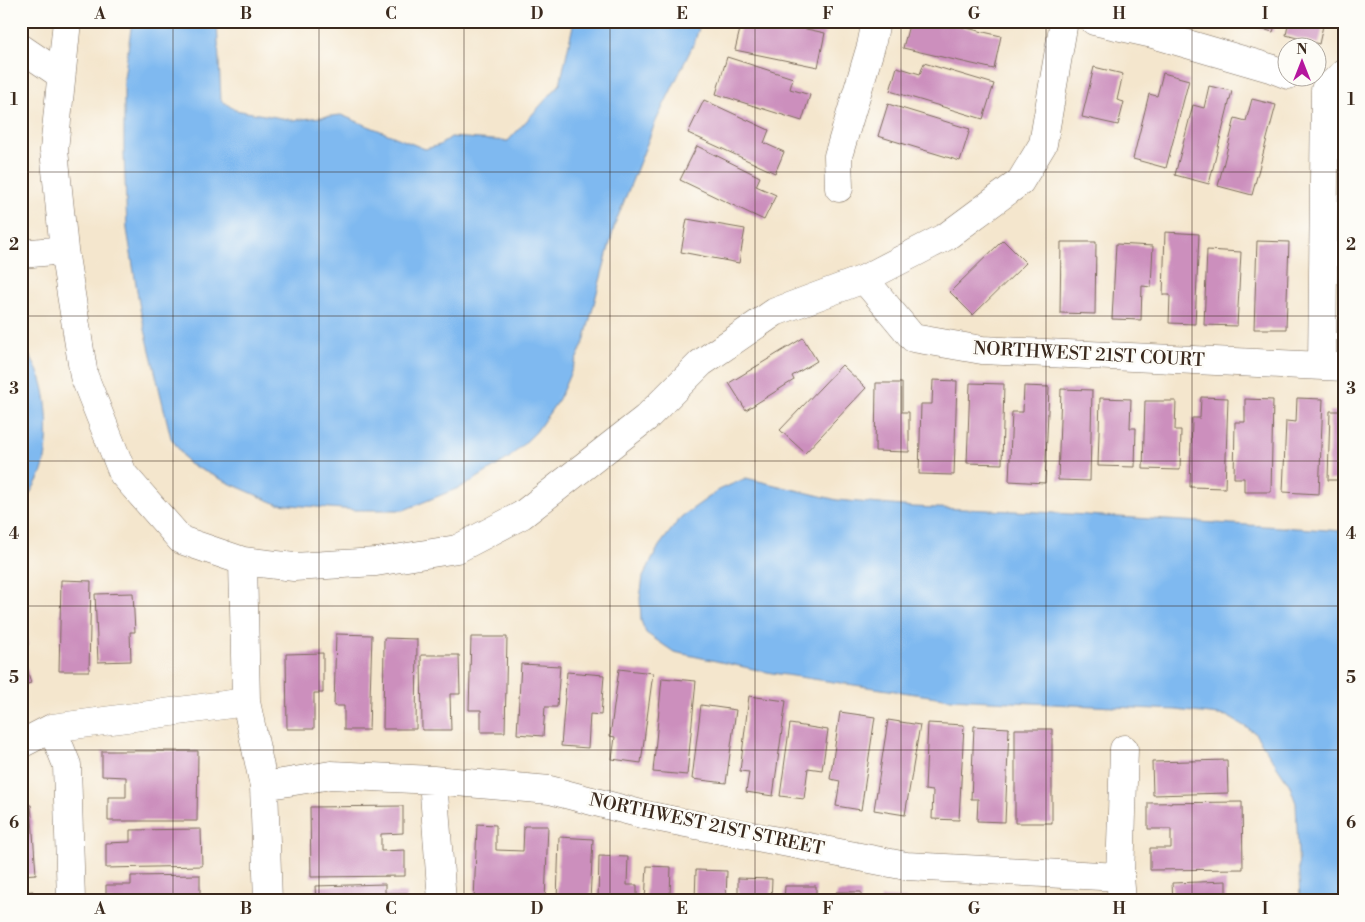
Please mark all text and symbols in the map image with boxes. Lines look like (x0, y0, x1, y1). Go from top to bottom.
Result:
text: A (93, 4, 106, 24)
text: B (240, 4, 252, 24)
text: C (385, 4, 397, 24)
text: D (531, 4, 544, 24)
text: E (676, 4, 688, 24)
text: F (822, 4, 834, 24)
text: G (968, 4, 981, 24)
text: H (1112, 4, 1126, 24)
text: I (1262, 4, 1268, 24)
north arrow (1278, 38, 1328, 88)
text: N (1296, 41, 1308, 59)
text: 1 (10, 90, 18, 110)
text: 1 (1347, 90, 1355, 110)
text: 2 (9, 235, 19, 255)
text: 2 (1346, 235, 1356, 255)
street label: NORTHWEST 21ST COURT (973, 337, 1206, 372)
text: 3 (9, 379, 19, 399)
text: 3 (1346, 379, 1356, 399)
text: 4 (9, 524, 20, 544)
text: 4 (1346, 524, 1357, 544)
text: 5 (9, 668, 19, 688)
text: 5 (1346, 668, 1356, 688)
street label: NORTHWEST 21ST STREET (587, 788, 827, 861)
text: 6 (9, 813, 19, 833)
text: 6 (1346, 813, 1356, 833)
text: A (93, 899, 106, 919)
text: B (240, 899, 252, 919)
text: C (385, 899, 397, 919)
text: D (531, 899, 544, 919)
text: E (676, 899, 688, 919)
text: F (822, 899, 834, 919)
text: G (968, 899, 981, 919)
text: H (1112, 899, 1126, 919)
text: I (1262, 899, 1268, 919)

